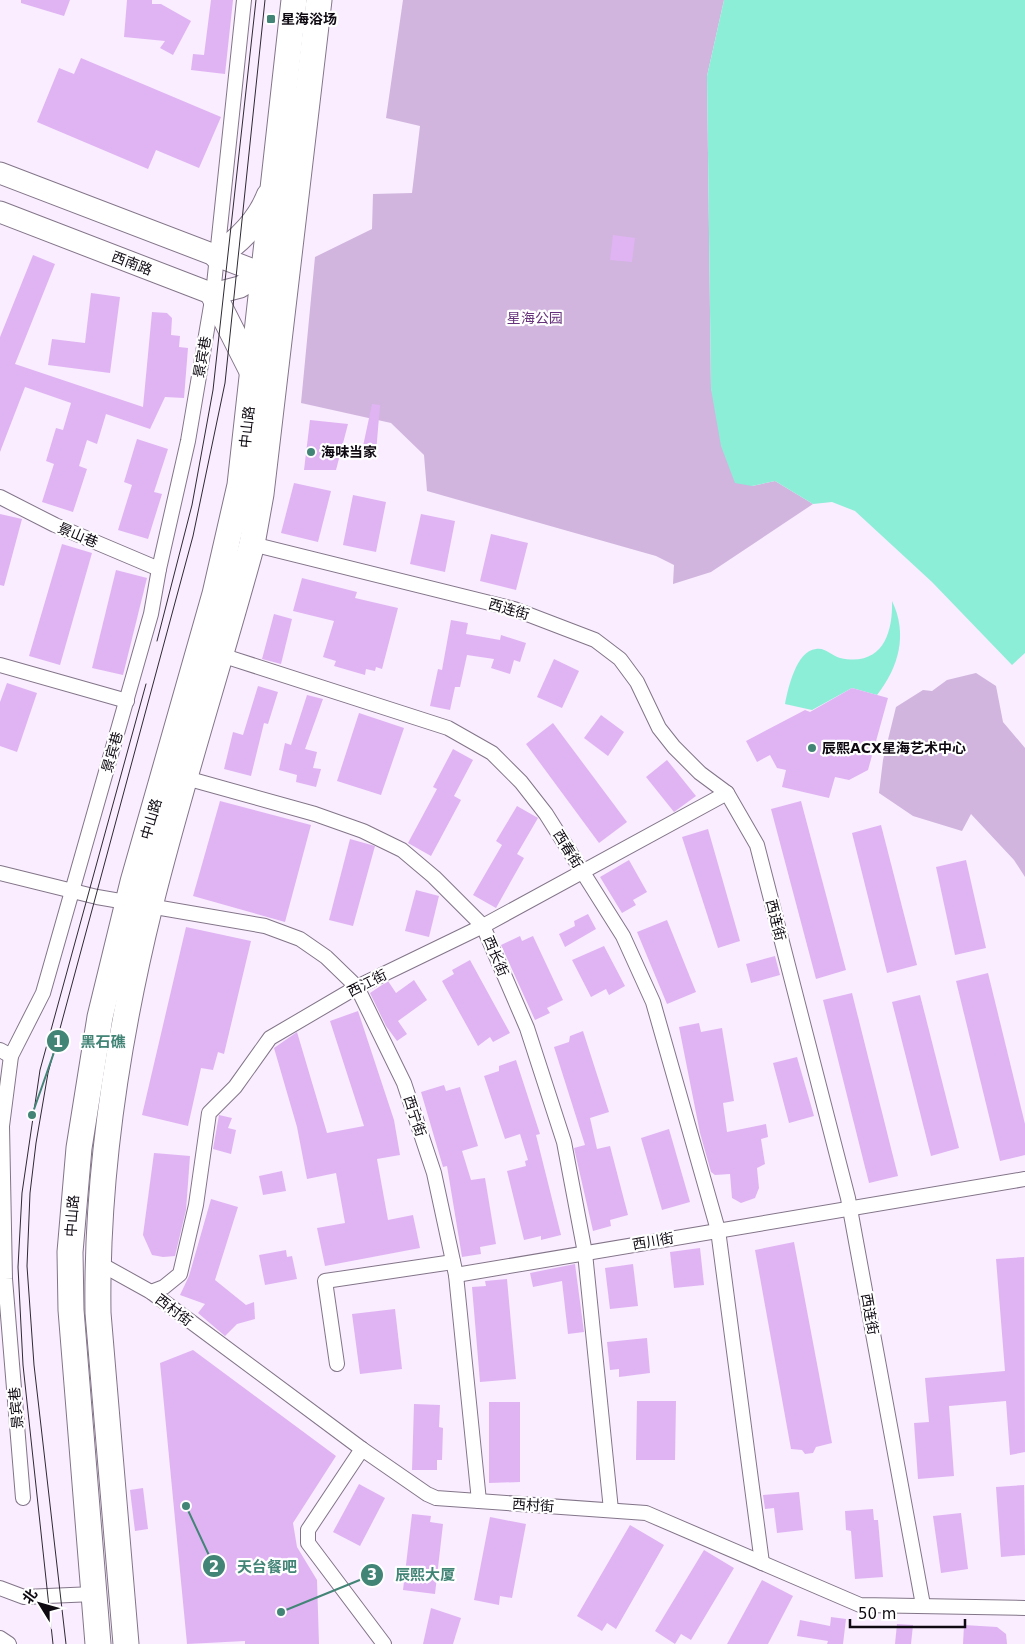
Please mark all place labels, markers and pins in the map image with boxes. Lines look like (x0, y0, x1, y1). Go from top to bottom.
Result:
place label: 星海浴场 (281, 11, 337, 27)
marker: 星海浴场 (265, 13, 277, 25)
place label: 海味当家 (321, 444, 377, 460)
marker: 海味当家 (305, 446, 317, 458)
place label: 辰熙ACX星海艺术中心 (822, 740, 966, 756)
marker: 辰熙ACX星海艺术中心 (806, 742, 818, 754)
callout: 黑石礁 (46, 1026, 136, 1056)
callout: 天台餐吧 (202, 1551, 307, 1581)
callout: 辰熙大厦 (360, 1560, 465, 1590)

